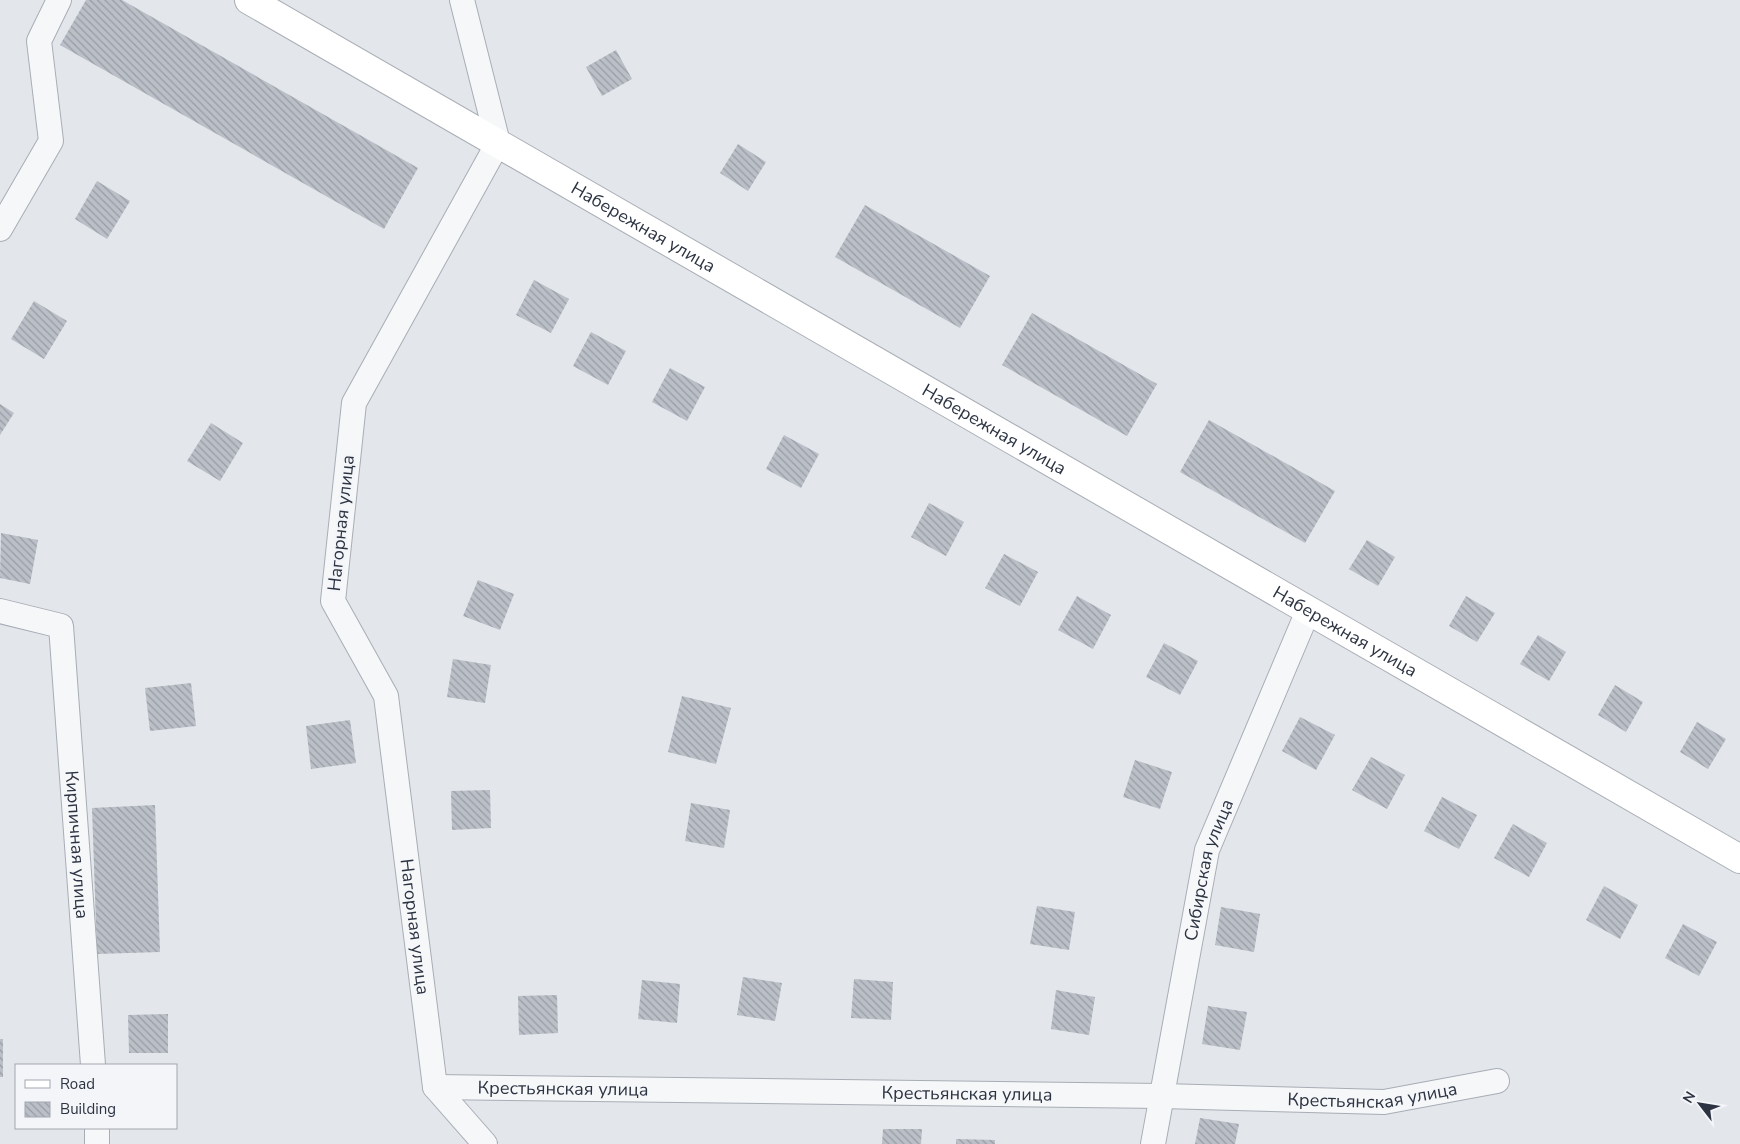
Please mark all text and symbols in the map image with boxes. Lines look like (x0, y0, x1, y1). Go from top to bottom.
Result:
street label: Набережная улица (567, 176, 720, 278)
street label: Набережная улица (918, 378, 1071, 480)
street label: Нагорная улица (322, 454, 360, 592)
street label: Набережная улица (1269, 580, 1422, 683)
street label: Кирпичная улица (60, 770, 94, 920)
street label: Сибирская улица (1179, 795, 1239, 943)
street label: Нагорная улица (394, 857, 435, 996)
legend (15, 1064, 178, 1129)
text: Road (60, 1074, 95, 1094)
street label: Крестьянская улица (477, 1076, 649, 1102)
street label: Крестьянская улица (1287, 1077, 1459, 1114)
north arrow (1675, 1079, 1725, 1129)
street label: Крестьянская улица (881, 1081, 1053, 1107)
text: N (1678, 1088, 1700, 1107)
text: Building (60, 1099, 116, 1119)

